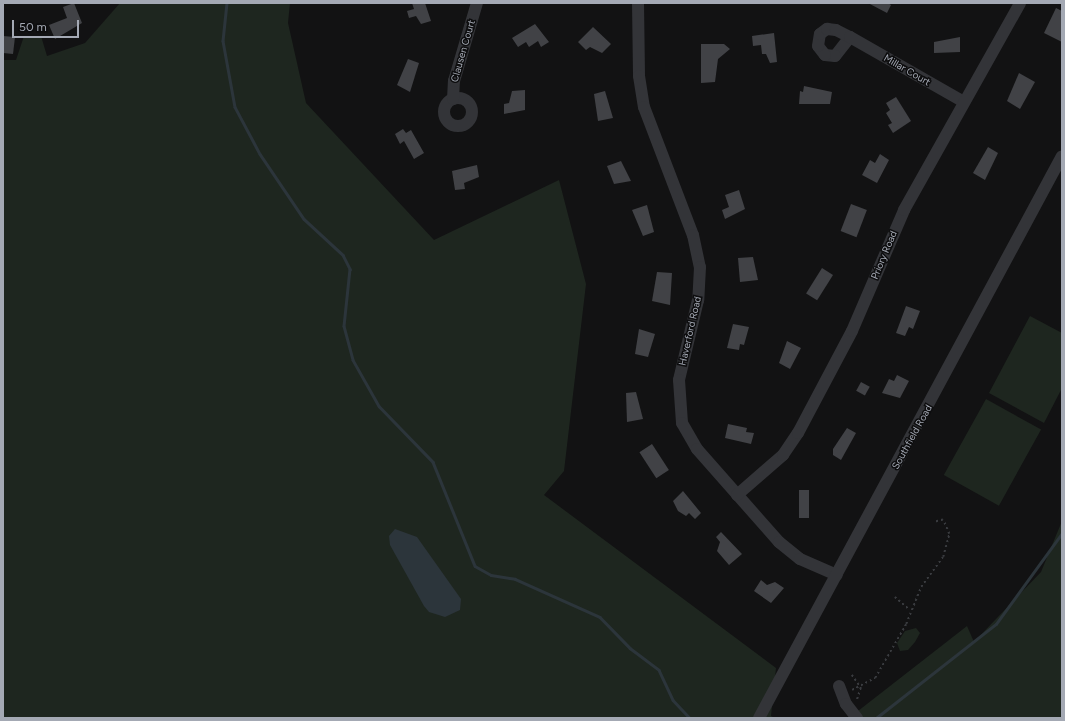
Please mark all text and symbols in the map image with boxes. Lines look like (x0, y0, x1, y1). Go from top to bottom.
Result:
scale bar (14, 12, 81, 38)
street label: Clausen Court (448, 19, 478, 83)
text: 50 m (19, 20, 47, 34)
street label: Millar Court (882, 52, 932, 88)
street label: Priory Road (868, 229, 900, 281)
street label: Haverford Road (676, 295, 704, 367)
street label: Southfield Road (889, 403, 935, 471)

